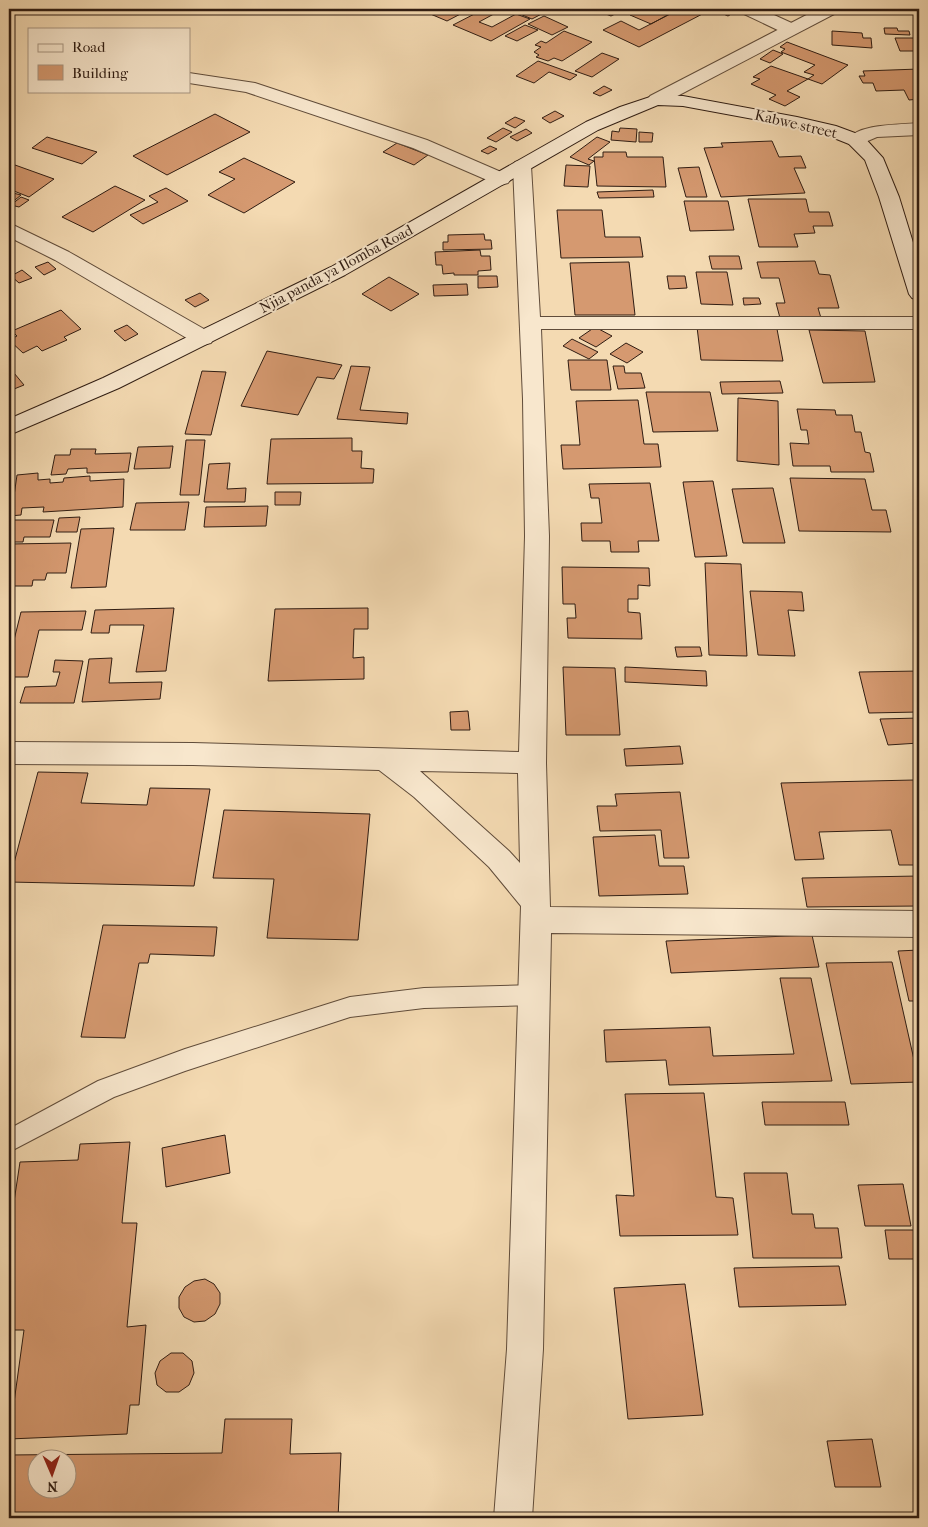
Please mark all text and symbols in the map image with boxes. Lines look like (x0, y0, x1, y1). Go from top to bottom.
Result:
legend (28, 28, 190, 92)
text: Road (72, 38, 106, 56)
text: Building (72, 64, 129, 82)
street label: Kabwe street (753, 106, 840, 142)
street label: Njia panda ya Ilomba Road (256, 221, 416, 317)
north arrow (28, 1450, 78, 1500)
text: N (46, 1478, 58, 1495)

